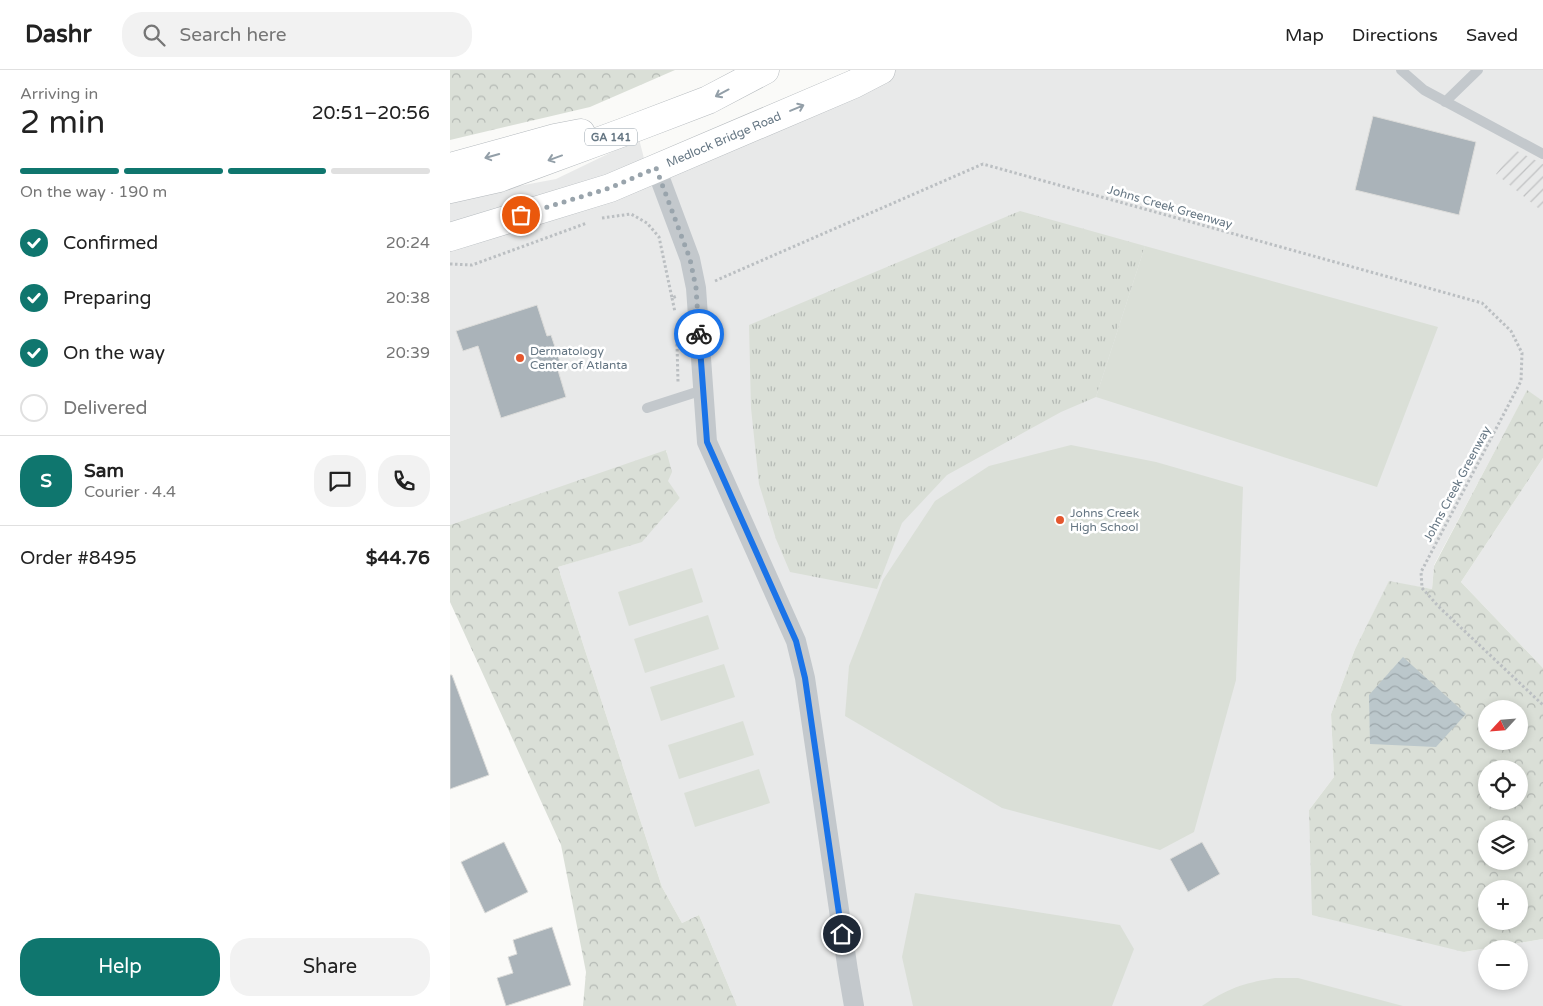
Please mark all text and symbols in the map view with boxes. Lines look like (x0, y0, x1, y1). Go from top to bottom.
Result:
search box (122, 12, 472, 57)
text: Dashr (25, 20, 92, 49)
icon: search (140, 21, 168, 49)
text: Search here (180, 24, 286, 46)
text: Map (1285, 24, 1324, 46)
text: Directions (1352, 24, 1438, 46)
text: Saved (1466, 24, 1518, 46)
text: Arriving in (20, 84, 98, 104)
one-way arrow (715, 89, 730, 98)
text: 20:51–20:56 (312, 102, 430, 124)
one-way arrow (789, 102, 804, 112)
text: 2 min (20, 104, 105, 142)
street label: Medlock Bridge Road (664, 109, 783, 170)
road number: GA 141 (585, 128, 637, 146)
one-way arrow (484, 152, 500, 161)
one-way arrow (547, 154, 563, 163)
text: On the way · 190 m (20, 182, 167, 202)
street label: Johns Creek Greenway (1106, 182, 1235, 232)
pin (500, 194, 542, 236)
icon: bag (507, 201, 535, 229)
icon: check (20, 229, 48, 257)
text: Confirmed (63, 232, 158, 254)
text: 20:24 (386, 233, 430, 253)
icon: check (20, 284, 48, 312)
text: Preparing (63, 287, 152, 309)
text: 20:38 (386, 288, 430, 308)
courier (674, 309, 724, 359)
icon: bike (685, 320, 713, 348)
icon: check (20, 339, 48, 367)
text: On the way (63, 342, 165, 364)
text: 20:39 (386, 343, 430, 363)
place label: Dermatology Center of Atlanta (530, 344, 628, 372)
marker: Dermatology Center of Atlanta (514, 352, 526, 364)
text: Delivered (63, 397, 148, 419)
street label: Johns Creek Greenway (1421, 423, 1494, 544)
button: chat (314, 455, 366, 507)
button: phone (378, 455, 430, 507)
text: Sam (84, 460, 124, 482)
text: S (40, 470, 52, 492)
text: Courier · 4.4 (84, 482, 176, 502)
place label: Johns Creek High School (1070, 506, 1140, 534)
marker: Johns Creek High School (1054, 514, 1066, 526)
text: Order #8495 (20, 547, 137, 569)
text: $44.76 (366, 547, 430, 569)
north arrow (1478, 700, 1528, 750)
map controls (1478, 700, 1528, 990)
button: locate (1478, 760, 1528, 810)
button: layers (1478, 820, 1528, 870)
button: + (1478, 880, 1528, 930)
pin (821, 913, 863, 955)
icon: home (828, 920, 856, 948)
button: Help (20, 938, 220, 996)
button: Share (230, 938, 430, 996)
button: − (1478, 940, 1528, 990)

